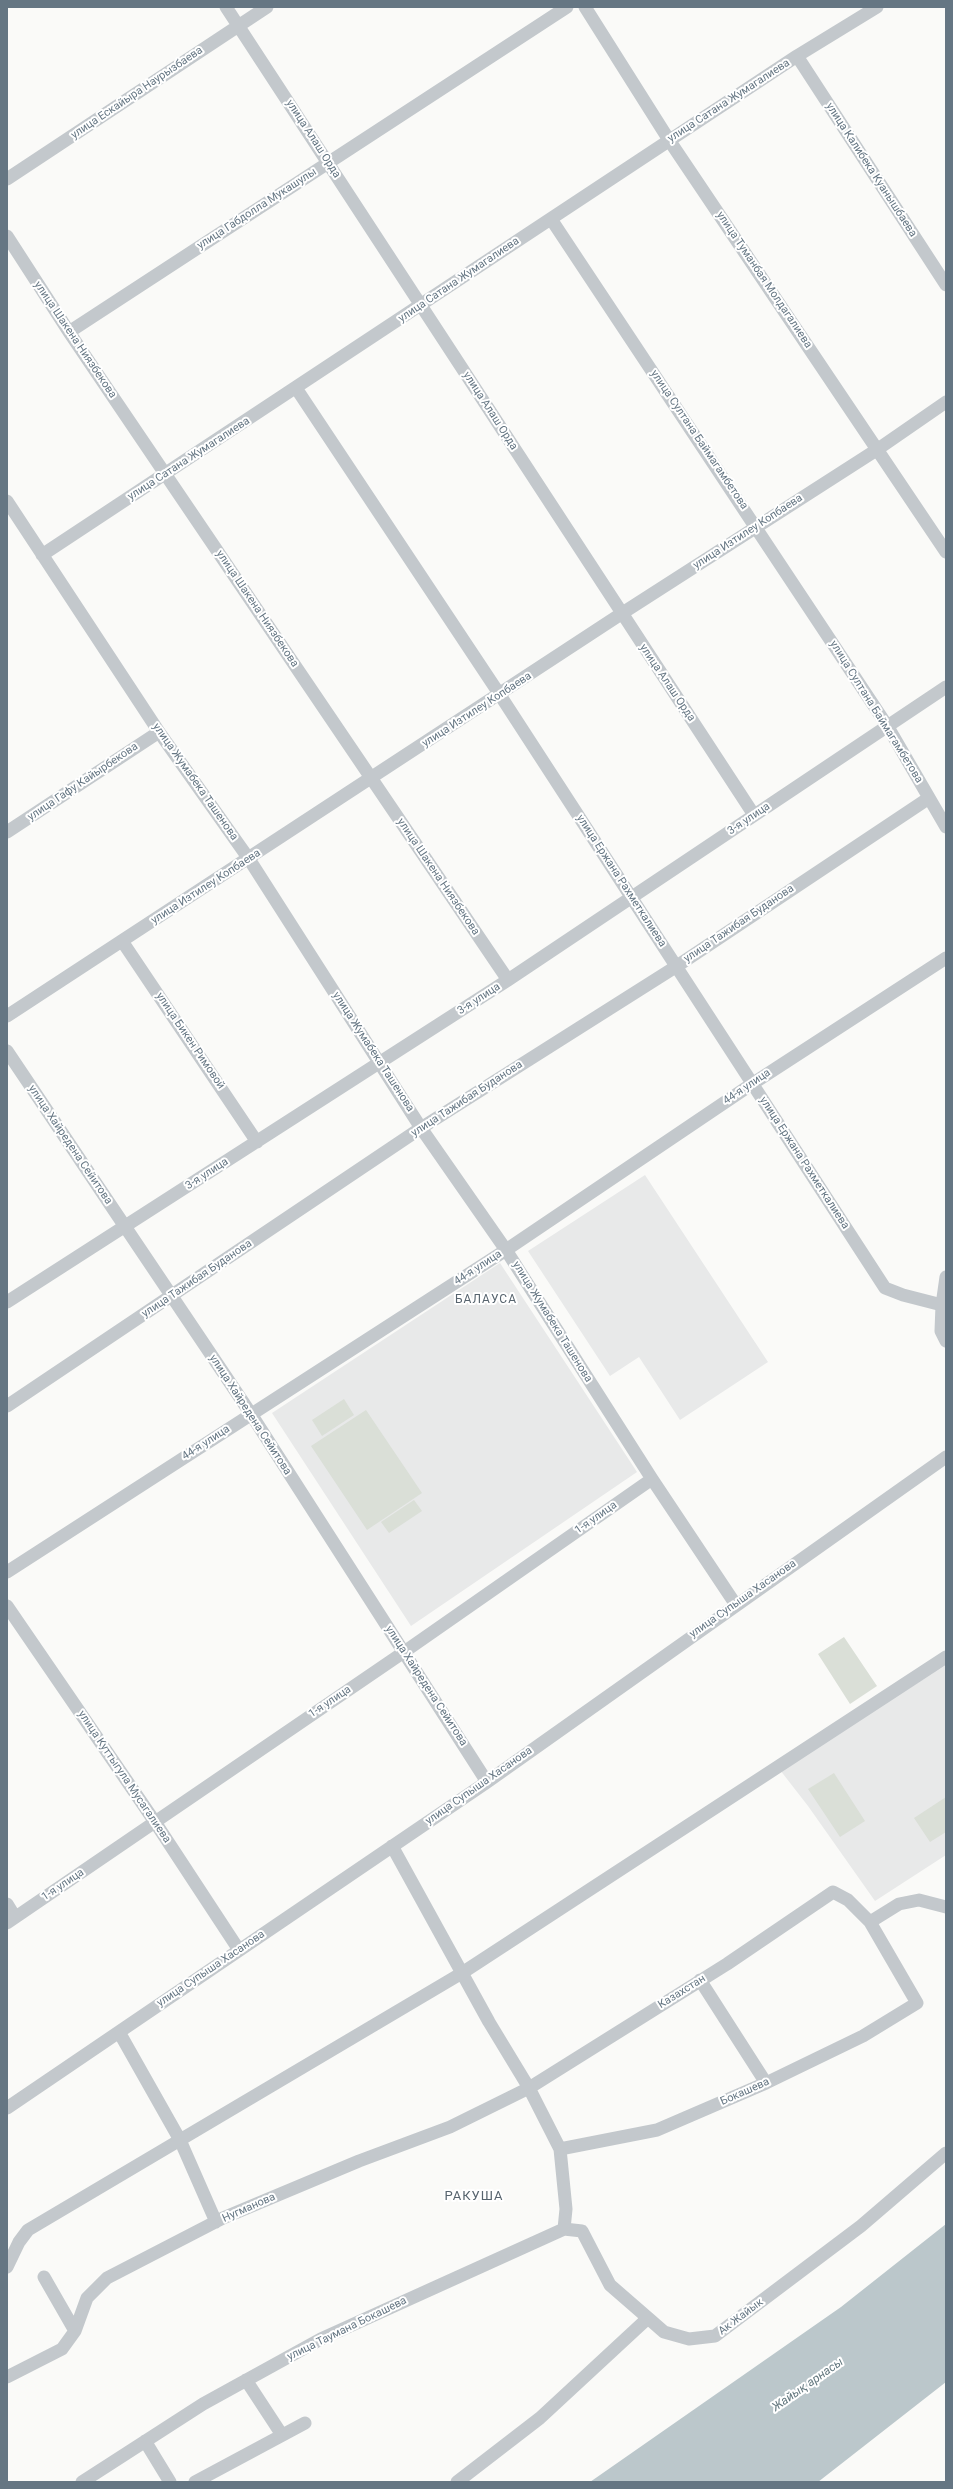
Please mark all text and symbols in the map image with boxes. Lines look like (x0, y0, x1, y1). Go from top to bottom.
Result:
street label: улица Ескайыра Наурызбаева (69, 44, 205, 142)
street label: улица Сатана Жумагалиева (666, 57, 792, 145)
street label: улица Алаш Орда (283, 97, 343, 181)
street label: улица Калибека Куанышбаева (823, 100, 919, 240)
street label: улица Габдолла Мукашулы (195, 165, 319, 253)
street label: улица Туманбая Молдагалиева (713, 209, 815, 351)
street label: улица Сатана Жумагалиева (396, 235, 522, 325)
street label: улица Шакена Ниязбекова (31, 279, 119, 401)
street label: улица Султана Баймагамбетова (647, 368, 751, 512)
street label: улица Алаш Орда (460, 369, 520, 453)
street label: улица Сатана Жумагалиева (126, 415, 252, 503)
street label: улица Изтилеу Копбаева (691, 492, 805, 572)
street label: улица Шакена Ниязбекова (213, 548, 301, 670)
street label: улица Султана Баймагамбетова (827, 638, 925, 786)
street label: улица Алаш Орда (636, 642, 698, 724)
street label: улица Изтилеу Копбаева (420, 670, 534, 750)
street label: улица Жумабека Ташенова (149, 721, 241, 843)
street label: улица Гафу Кайырбекова (25, 740, 141, 824)
street label: 3-я улица (725, 800, 773, 838)
street label: улица Ержана Рахметкалиева (573, 812, 669, 950)
street label: улица Шакена Ниязбекова (394, 816, 482, 938)
street label: улица Изтилеу Копбаева (149, 847, 263, 927)
street label: улица Тажибая Буданова (681, 882, 797, 966)
street label: 3-я улица (455, 980, 503, 1018)
street label: улица Бикен Римовой (153, 990, 227, 1092)
street label: улица Жумабека Ташенова (329, 990, 417, 1114)
street label: улица Тажибая Буданова (409, 1058, 525, 1140)
street label: 44-я улица (721, 1066, 773, 1108)
street label: улица Хайредена Сейитова (25, 1083, 115, 1207)
street label: улица Ержана Рахметкалиева (756, 1094, 852, 1232)
street label: 3-я улица (183, 1155, 231, 1193)
street label: улица Тажибая Буданова (139, 1237, 255, 1321)
street label: 44-я улица (452, 1248, 504, 1288)
street label: улица Жумабека Ташенова (509, 1259, 595, 1385)
district label: БАЛАУСА (455, 1293, 517, 1307)
street label: улица Хайредена Сейитова (206, 1352, 294, 1478)
street label: 44-я улица (180, 1423, 232, 1463)
street label: 1-я улица (572, 1499, 620, 1537)
street label: улица Супыша Хасанова (687, 1557, 799, 1641)
street label: улица Хайредена Сейитова (382, 1623, 470, 1749)
street label: 1-я улица (306, 1683, 354, 1721)
street label: улица Куттыгула Мусагалиева (75, 1708, 173, 1846)
street label: улица Супыша Хасанова (423, 1744, 535, 1828)
street label: 1-я улица (39, 1866, 87, 1904)
street label: улица Супыша Хасанова (155, 1928, 267, 2010)
street label: Казахстан (656, 1972, 708, 2012)
street label: Бокашева (718, 2075, 772, 2109)
district label: РАКУША (444, 2189, 504, 2205)
street label: Нугманова (220, 2190, 278, 2226)
street label: улица Таумана Бокашева (285, 2294, 409, 2364)
street label: Ак Жайык (716, 2296, 766, 2338)
water label: Жайық арнасы (770, 2355, 846, 2415)

